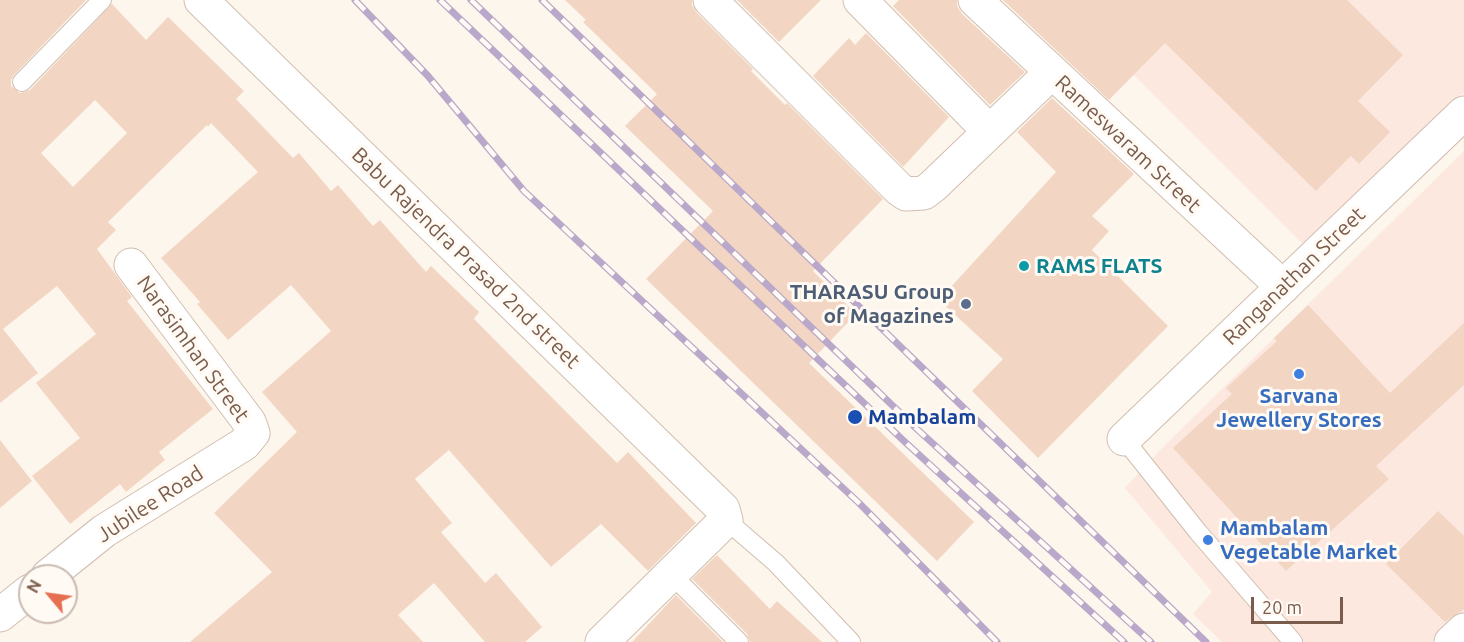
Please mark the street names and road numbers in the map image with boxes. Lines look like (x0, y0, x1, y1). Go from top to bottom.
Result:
street label: Rameswaram Street (1050, 70, 1206, 218)
street label: Babu Rajendra Prasad 2nd street (347, 142, 585, 374)
street label: Ranganathan Street (1218, 202, 1370, 350)
street label: Narasimhan Street (131, 271, 255, 427)
street label: Jubilee Road (92, 460, 208, 548)

